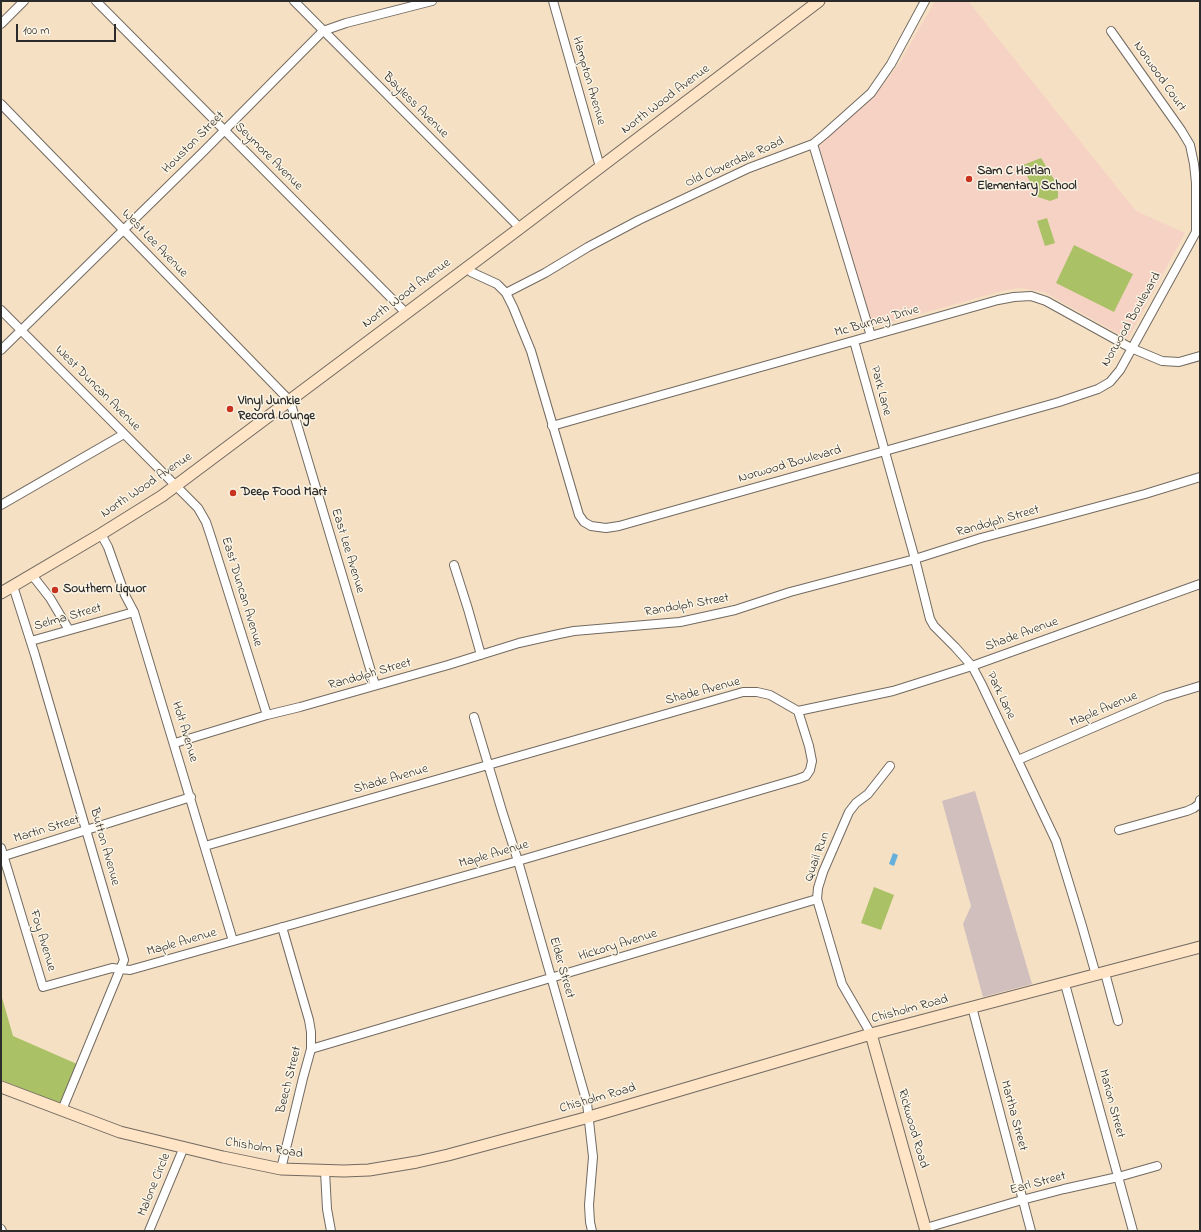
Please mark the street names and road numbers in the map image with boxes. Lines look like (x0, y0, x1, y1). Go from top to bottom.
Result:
street label: Hampton Avenue (568, 35, 608, 127)
street label: Norwood Court (1129, 39, 1189, 115)
street label: North Wood Avenue (619, 62, 713, 138)
street label: Bayless Avenue (379, 70, 451, 142)
street label: Houston Street (160, 109, 228, 177)
street label: Seymore Avenue (231, 120, 305, 194)
street label: Old Cloverdale Road (683, 134, 787, 192)
street label: West Lee Avenue (118, 207, 190, 281)
street label: North Wood Avenue (360, 256, 454, 332)
street label: Norwood Boulevard (1099, 270, 1165, 370)
street label: Mc Burney Drive (833, 303, 921, 341)
street label: West Duncan Avenue (51, 343, 143, 435)
street label: Park Lane (866, 364, 894, 418)
street label: Norwood Boulevard (737, 443, 843, 487)
street label: North Wood Avenue (99, 450, 195, 522)
street label: Randolph Street (955, 503, 1041, 541)
street label: East Lee Avenue (327, 507, 367, 595)
street label: East Duncan Avenue (217, 535, 265, 649)
street label: Randolph Street (644, 591, 730, 621)
street label: Selma Street (32, 601, 104, 635)
street label: Shade Avenue (983, 615, 1061, 655)
street label: Randolph Street (327, 656, 413, 694)
street label: Park Lane (982, 670, 1018, 722)
street label: Shade Avenue (664, 675, 742, 709)
street label: Maple Avenue (1068, 689, 1140, 731)
street label: Holt Avenue (167, 700, 201, 764)
street label: Shade Avenue (352, 762, 430, 798)
street label: Button Avenue (85, 806, 123, 888)
street label: Martin Street (12, 813, 82, 847)
street label: Quail Run (802, 830, 834, 884)
street label: Maple Avenue (457, 838, 531, 872)
street label: Foy Avenue (25, 908, 59, 974)
street label: Maple Avenue (145, 926, 219, 960)
street label: Hickory Avenue (577, 927, 659, 965)
street label: Elder Street (545, 935, 577, 1001)
street label: Chisholm Road (870, 992, 950, 1028)
street label: Beech Street (274, 1045, 306, 1115)
street label: Marion Street (1094, 1068, 1128, 1140)
street label: Martha Street (996, 1079, 1030, 1153)
street label: Chisholm Road (558, 1081, 638, 1117)
street label: Rickwood Road (893, 1088, 931, 1170)
street label: Chisholm Road (224, 1135, 304, 1163)
street label: Malone Circle (135, 1151, 175, 1219)
street label: Earl Street (1008, 1169, 1068, 1199)

